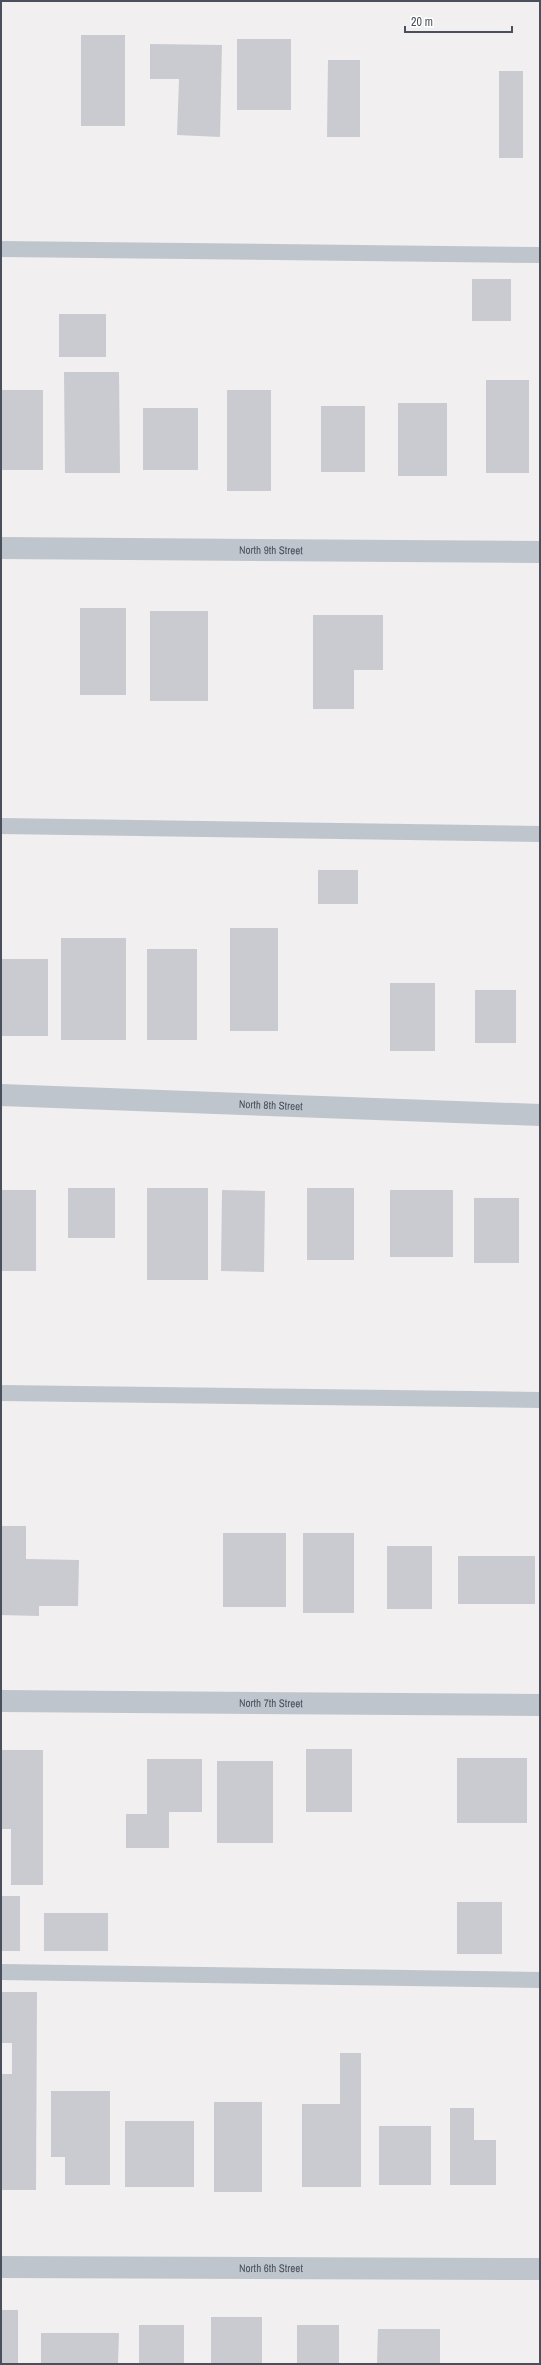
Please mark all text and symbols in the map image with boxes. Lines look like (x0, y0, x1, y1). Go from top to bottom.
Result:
scale bar (405, 8, 512, 34)
text: 20 m (411, 14, 433, 30)
street label: North 9th Street (239, 543, 303, 557)
street label: North 8th Street (239, 1097, 303, 1113)
street label: North 7th Street (239, 1696, 303, 1710)
street label: North 6th Street (239, 2261, 303, 2275)

